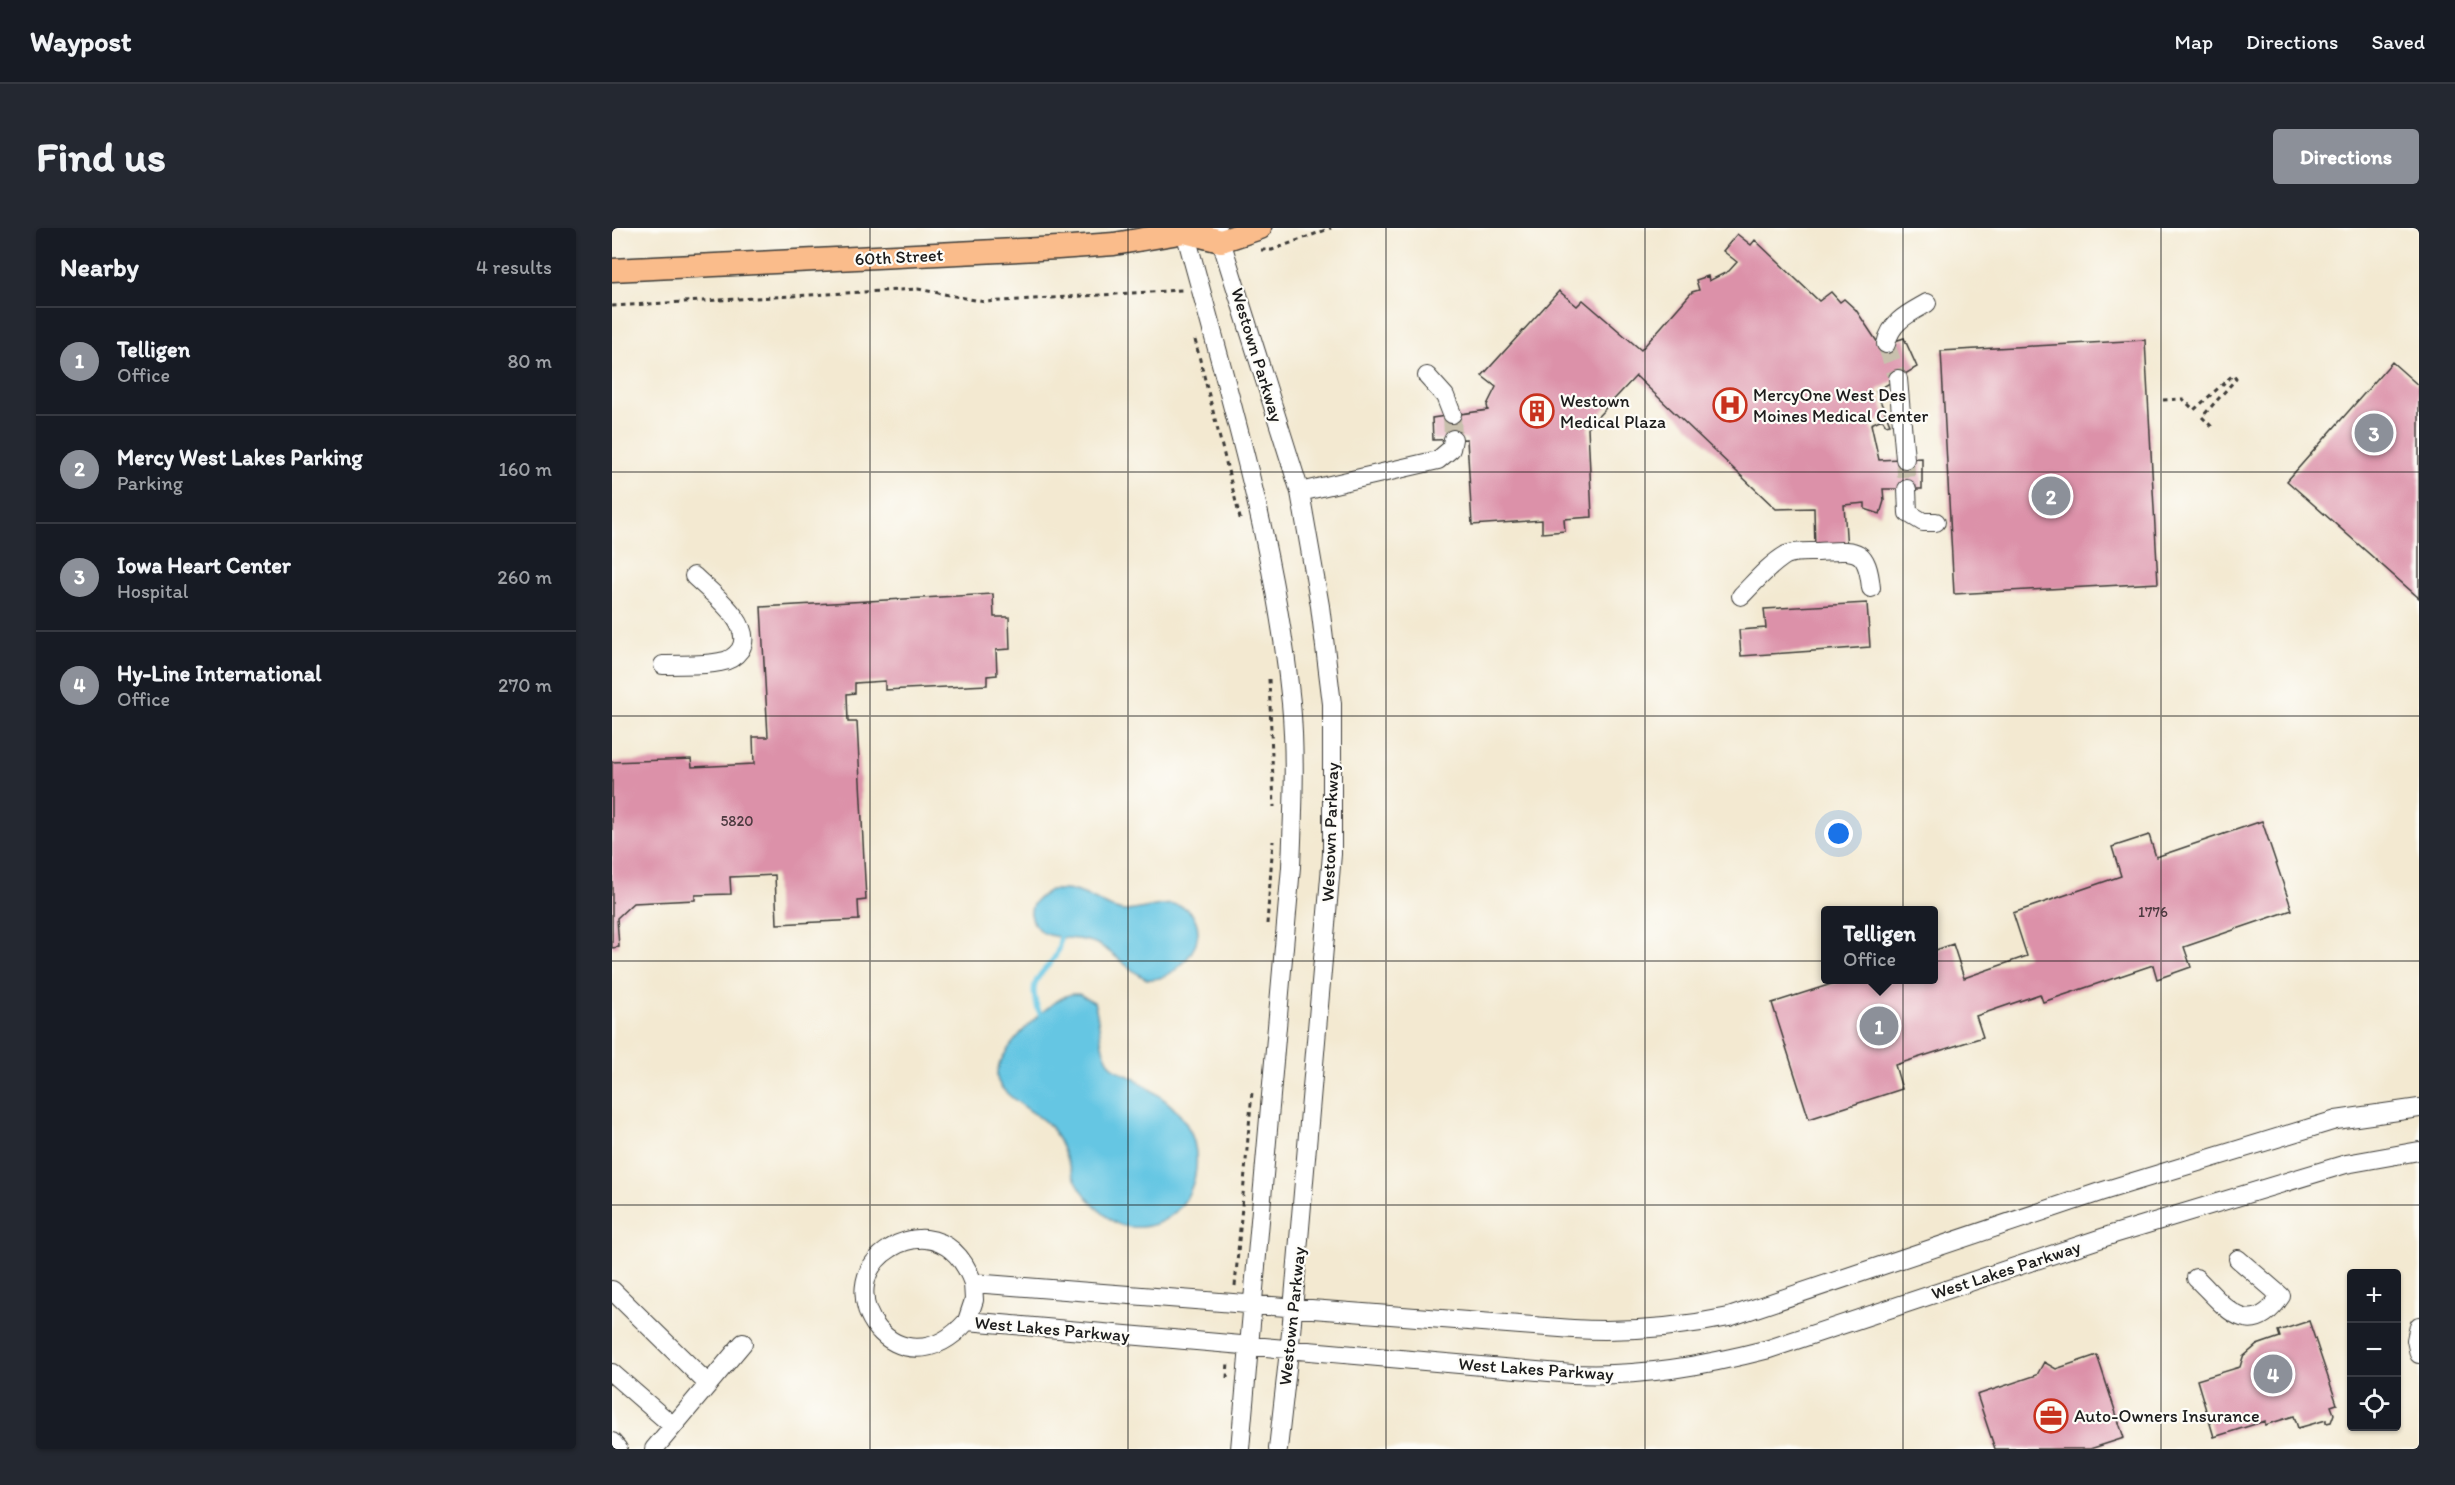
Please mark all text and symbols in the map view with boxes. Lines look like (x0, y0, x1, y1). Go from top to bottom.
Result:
text: Waypost (30, 24, 132, 58)
text: Map (2175, 29, 2213, 54)
text: Directions (2246, 29, 2338, 54)
text: Saved (2371, 29, 2425, 54)
button: Directions (2273, 129, 2419, 184)
text: Find us (36, 131, 166, 182)
street label: 60th Street (854, 244, 944, 270)
text: Nearby (60, 251, 139, 283)
text: 4 results (476, 255, 552, 279)
street label: Westown Parkway (1226, 285, 1288, 425)
text: Telligen (117, 336, 190, 363)
text: 1 (75, 349, 84, 373)
text: 80 m (507, 349, 552, 373)
text: Office (117, 363, 170, 387)
place label: MercyOne West Des Moines Medical Center (1753, 384, 1929, 427)
hospital icon: MercyOne West Des Moines Medical Center (1712, 387, 1748, 423)
place label: Westown Medical Plaza (1560, 390, 1666, 433)
building icon: Westown Medical Plaza (1519, 393, 1555, 429)
pin: 3 (2354, 410, 2394, 456)
text: Mercy West Lakes Parking (117, 444, 363, 471)
text: 2 (74, 457, 85, 481)
text: 160 m (499, 457, 552, 481)
text: Parking (117, 471, 183, 495)
pin: 2 (2032, 474, 2070, 518)
text: Iowa Heart Center (117, 552, 291, 579)
text: 3 (74, 565, 85, 589)
text: 260 m (497, 565, 552, 589)
text: Hospital (117, 579, 189, 603)
text: Hy-Line International (117, 660, 321, 687)
text: 4 (73, 673, 86, 697)
text: 270 m (498, 673, 552, 697)
text: Office (117, 687, 170, 711)
street label: Westown Parkway (1317, 761, 1343, 902)
house number: 5820 (720, 812, 754, 830)
your location (1824, 819, 1853, 848)
house number: 1776 (2138, 903, 2168, 921)
popup (1821, 906, 1938, 984)
text: Telligen (1843, 920, 1916, 947)
text: Office (1843, 947, 1896, 971)
pin: 1 (1860, 1004, 1898, 1048)
street label: West Lakes Parkway (1929, 1235, 2084, 1305)
street label: Westown Parkway (1274, 1245, 1310, 1386)
map controls (2347, 1269, 2401, 1431)
button: + (2347, 1269, 2401, 1323)
street label: West Lakes Parkway (973, 1311, 1131, 1347)
button: − (2347, 1323, 2401, 1377)
pin: 4 (2254, 1352, 2292, 1396)
street label: West Lakes Parkway (1458, 1353, 1615, 1385)
button: locate (2347, 1377, 2401, 1431)
office icon: Auto-Owners Insurance (2033, 1398, 2069, 1434)
place label: Auto-Owners Insurance (2074, 1405, 2260, 1427)

